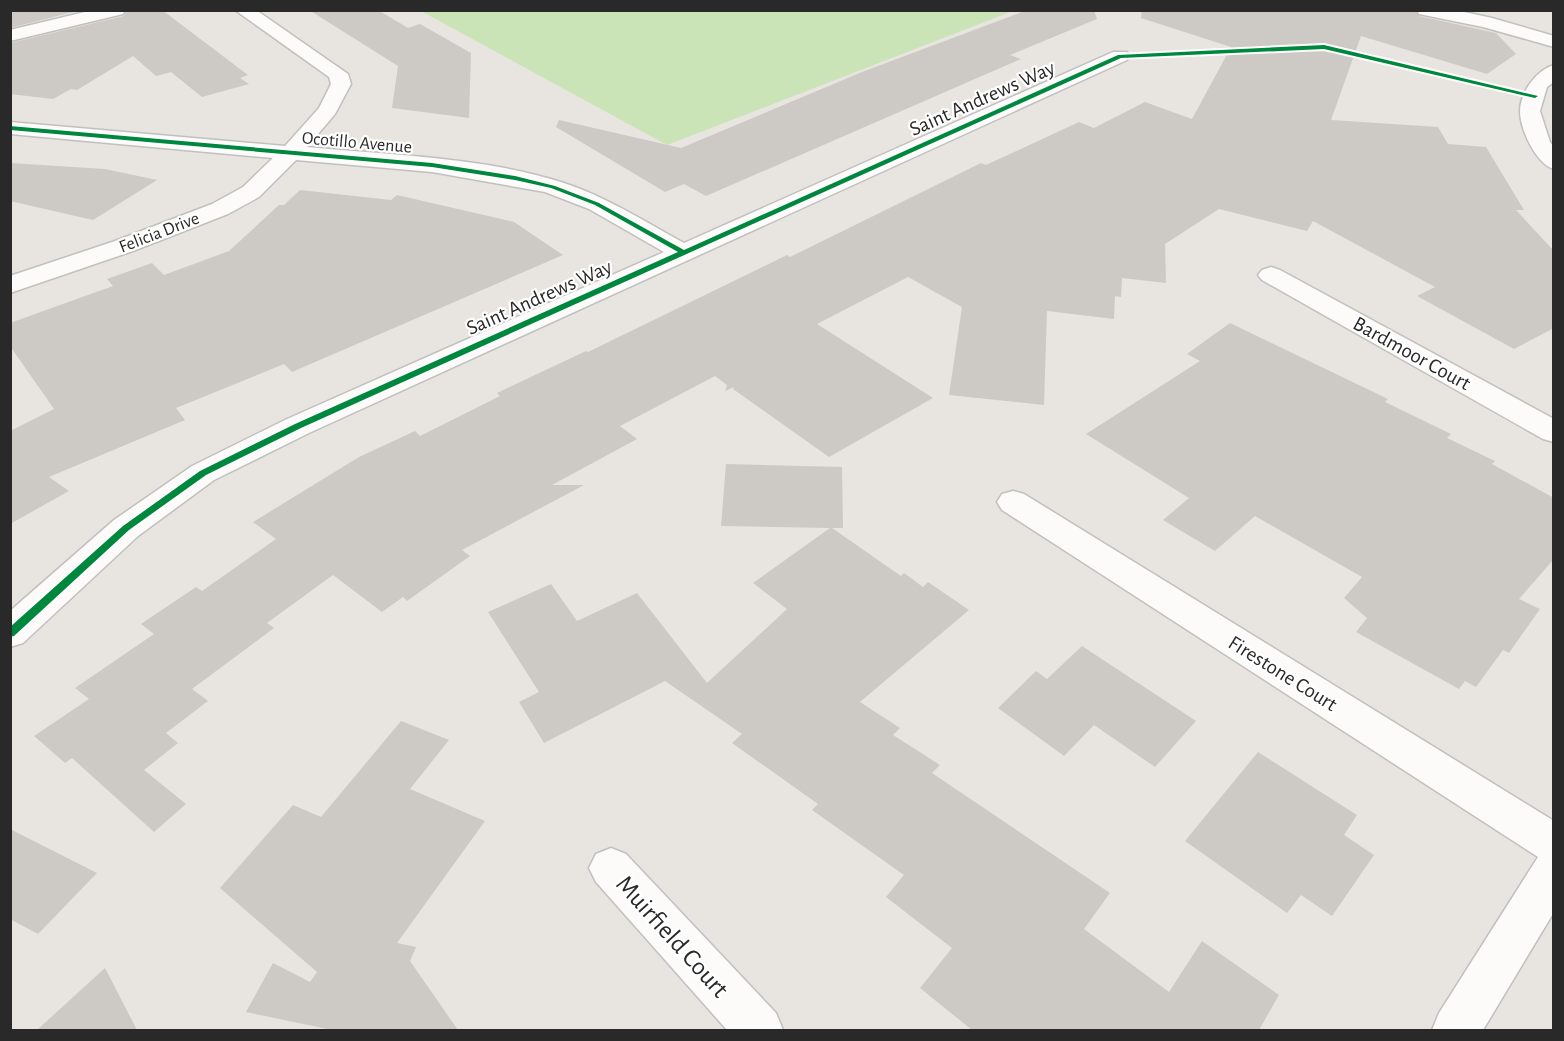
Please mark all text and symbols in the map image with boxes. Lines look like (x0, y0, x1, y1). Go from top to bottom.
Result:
street label: Saint Andrews Way (906, 57, 1058, 140)
street label: Ocotillo Avenue (301, 129, 413, 157)
street label: Felicia Drive (117, 209, 202, 256)
street label: Saint Andrews Way (463, 256, 615, 339)
street label: Bardmoor Court (1350, 313, 1474, 394)
street label: Firestone Court (1225, 632, 1341, 715)
street label: Muirfield Court (611, 871, 733, 1003)

